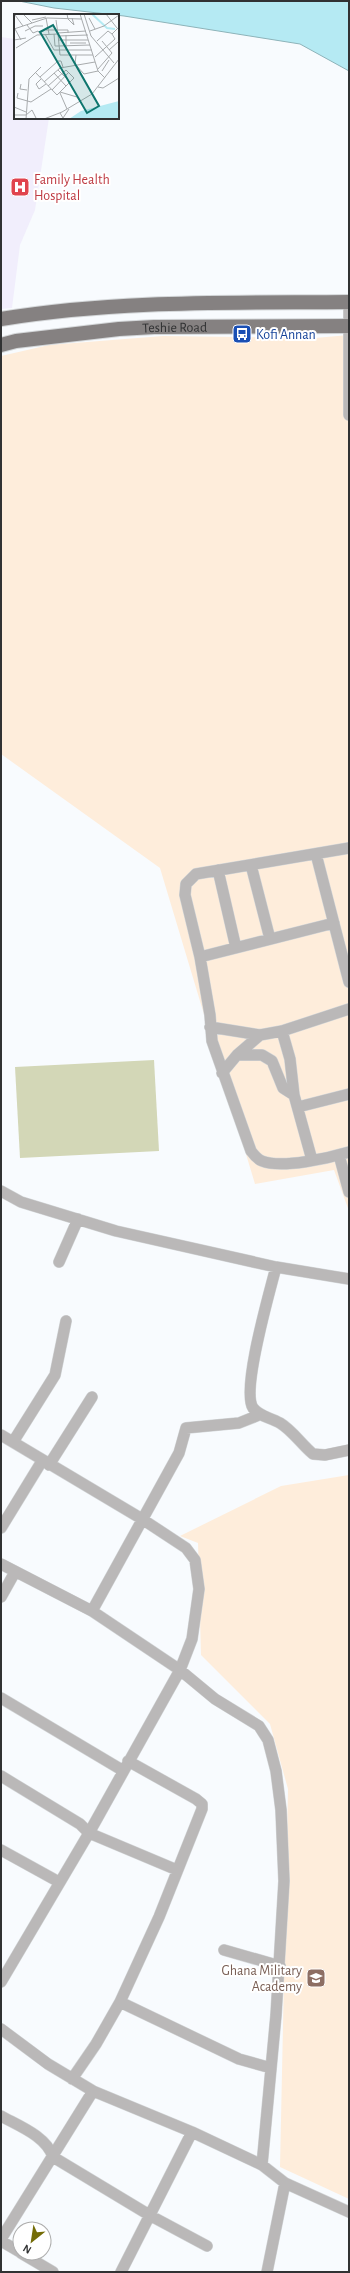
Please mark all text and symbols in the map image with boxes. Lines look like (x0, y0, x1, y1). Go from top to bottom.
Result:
inset map (14, 14, 119, 119)
place label: Family Health Hospital (34, 173, 110, 203)
hospital icon: Family Health Hospital (9, 176, 31, 198)
street label: Teshie Road (142, 321, 207, 336)
bus stop icon: Kofi Annan (231, 323, 253, 345)
place label: Kofi Annan (256, 328, 316, 342)
place label: Ghana Military Academy (221, 1964, 302, 1994)
school or university icon: Ghana Military Academy (305, 1967, 327, 1989)
north arrow (12, 2221, 52, 2261)
text: N (21, 2243, 33, 2256)

